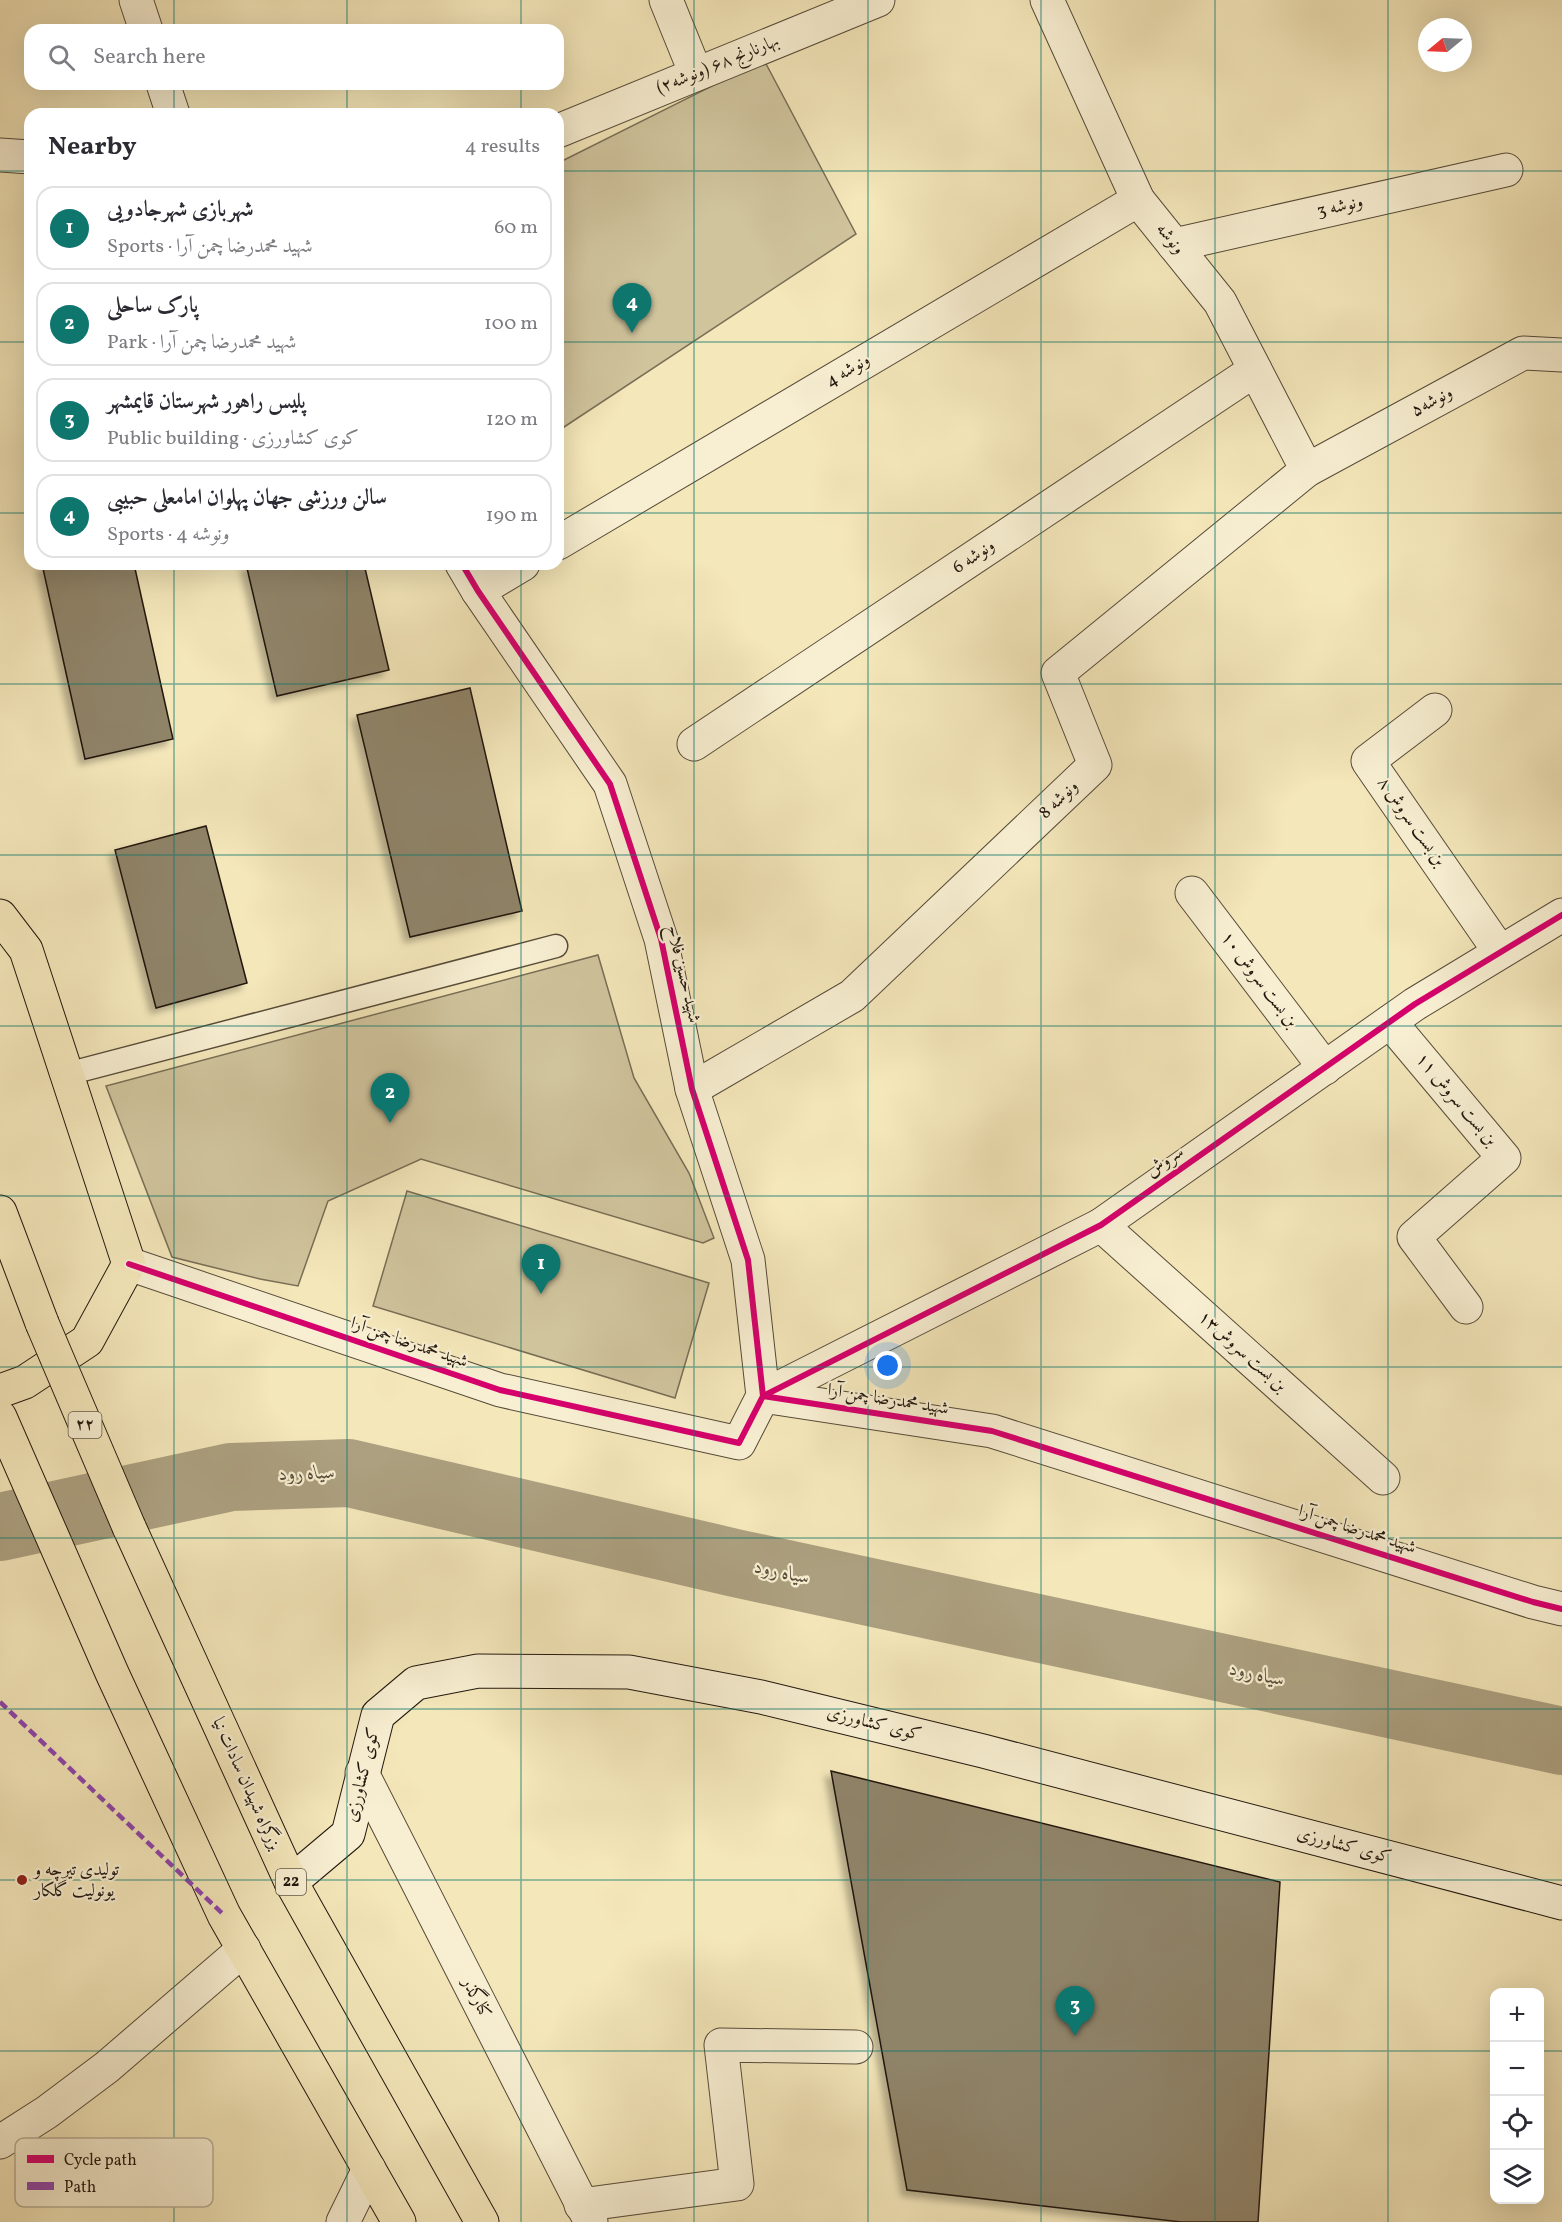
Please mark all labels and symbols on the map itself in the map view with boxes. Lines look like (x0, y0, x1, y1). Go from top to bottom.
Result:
north arrow (1418, 18, 1472, 72)
street label: بهارنارنج ۶۸ (ونوشه۲) (653, 29, 784, 103)
street label: ونوشه 3 (1314, 190, 1366, 224)
street label: ونوشه (1150, 218, 1190, 260)
pin: 4 (612, 284, 652, 333)
street label: ونوشه 4 (821, 348, 875, 394)
street label: ونوشه۵ (1407, 381, 1457, 423)
street label: ونوشه 6 (948, 534, 1000, 580)
street label: بن بست سروش ۸ (1371, 772, 1452, 873)
street label: ونوشه 8 (1034, 775, 1084, 825)
street label: شهید حسین فلاح (658, 923, 706, 1026)
street label: بن بست سروش ۱۰ (1214, 926, 1304, 1034)
street label: بن بست سروش ۱۱ (1409, 1048, 1503, 1153)
pin: 2 (370, 1074, 410, 1123)
street label: سروش (1141, 1140, 1189, 1184)
pin: 1 (522, 1244, 560, 1294)
street label: بن بست سروش۱۳ (1192, 1305, 1292, 1399)
street label: شهید محمدرضا چمن آرا (347, 1311, 471, 1375)
your location (873, 1351, 902, 1380)
street label: شهید محمدرضا چمن آرا (825, 1378, 951, 1422)
road number: ۲۲ (68, 1412, 101, 1438)
water label: سیاه رود (278, 1459, 336, 1489)
street label: شهید محمدرضا چمن آرا (1295, 1499, 1419, 1561)
water label: سیاه رود (751, 1553, 813, 1593)
water label: سیاه رود (1226, 1655, 1288, 1695)
street label: کوی کشاورزی (824, 1700, 924, 1748)
street label: بزرگراه شهیدان سادات نیا (205, 1713, 288, 1855)
street label: کوی کشاورزی (339, 1725, 387, 1825)
street label: کوی کشاورزی (1294, 1821, 1394, 1871)
place label: تولیدی تیرچه و یونولیت گلکار (32, 1858, 119, 1904)
road number: 22 (276, 1869, 306, 1895)
marker: تولیدی تیرچه و یونولیت گلکار (15, 1873, 29, 1887)
street label: کنارگذر (454, 1971, 499, 2023)
pin: 3 (1056, 1986, 1094, 2036)
legend (15, 2138, 213, 2207)
text: Cycle path (64, 2150, 137, 2172)
text: Path (64, 2177, 96, 2199)

